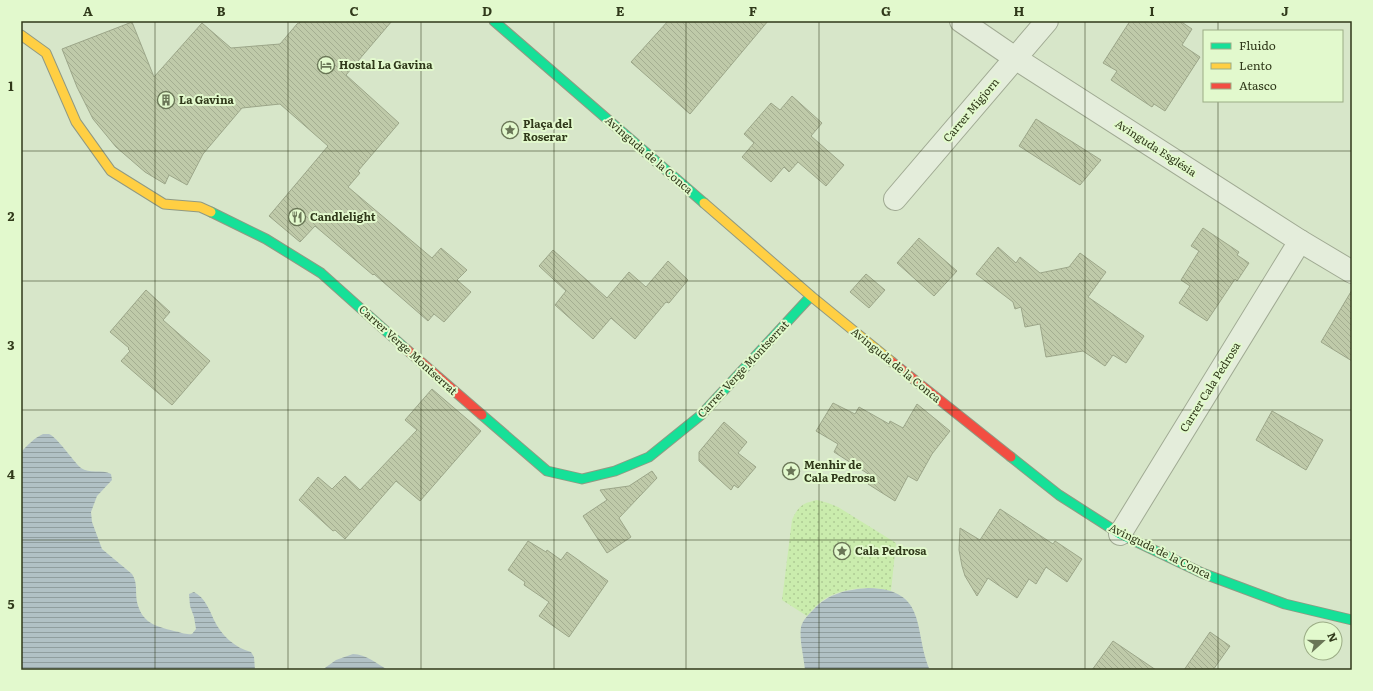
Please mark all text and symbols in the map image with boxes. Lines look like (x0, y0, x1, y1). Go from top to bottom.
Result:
text: A (83, 1, 93, 20)
text: B (217, 1, 226, 20)
text: C (349, 1, 359, 20)
text: D (482, 1, 492, 20)
text: E (616, 1, 625, 20)
text: F (749, 1, 757, 20)
text: G (881, 1, 891, 20)
text: H (1014, 1, 1025, 20)
text: I (1149, 1, 1155, 20)
text: J (1281, 1, 1289, 20)
legend (1203, 30, 1343, 102)
text: Fluido (1239, 36, 1276, 54)
hotel icon: Hostal La Gavina (316, 55, 336, 75)
place label: Hostal La Gavina (339, 56, 433, 72)
text: Lento (1239, 56, 1272, 74)
street label: Carrer Migjorn (939, 74, 1002, 145)
text: 1 (8, 76, 14, 95)
text: Atasco (1239, 76, 1277, 94)
building icon: La Gavina (156, 90, 176, 110)
place label: La Gavina (179, 91, 235, 107)
street label: Avinguda de la Conca (602, 112, 697, 197)
place label: Plaça del Roserar (523, 115, 572, 144)
street label: Avinguda Església (1113, 115, 1200, 180)
place icon: Plaça del Roserar (500, 120, 520, 140)
text: 2 (8, 206, 15, 225)
restaurant icon: Candlelight (287, 207, 307, 227)
place label: Candlelight (310, 208, 376, 224)
street label: Carrer Verge Montserrat (356, 301, 462, 398)
street label: Carrer Verge Montserrat (693, 316, 792, 420)
street label: Avinguda de la Conca (848, 323, 945, 406)
text: 3 (7, 335, 15, 354)
street label: Carrer Cala Pedrosa (1175, 338, 1243, 435)
place label: Menhir de Cala Pedrosa (804, 456, 876, 485)
place icon: Menhir de Cala Pedrosa (781, 461, 801, 481)
text: 4 (7, 464, 15, 483)
street label: Avinguda de la Conca (1107, 518, 1214, 582)
place icon: Cala Pedrosa (832, 541, 852, 561)
place label: Cala Pedrosa (855, 542, 927, 558)
text: 5 (7, 594, 15, 613)
north arrow (1303, 621, 1343, 661)
text: N (1324, 630, 1342, 644)

